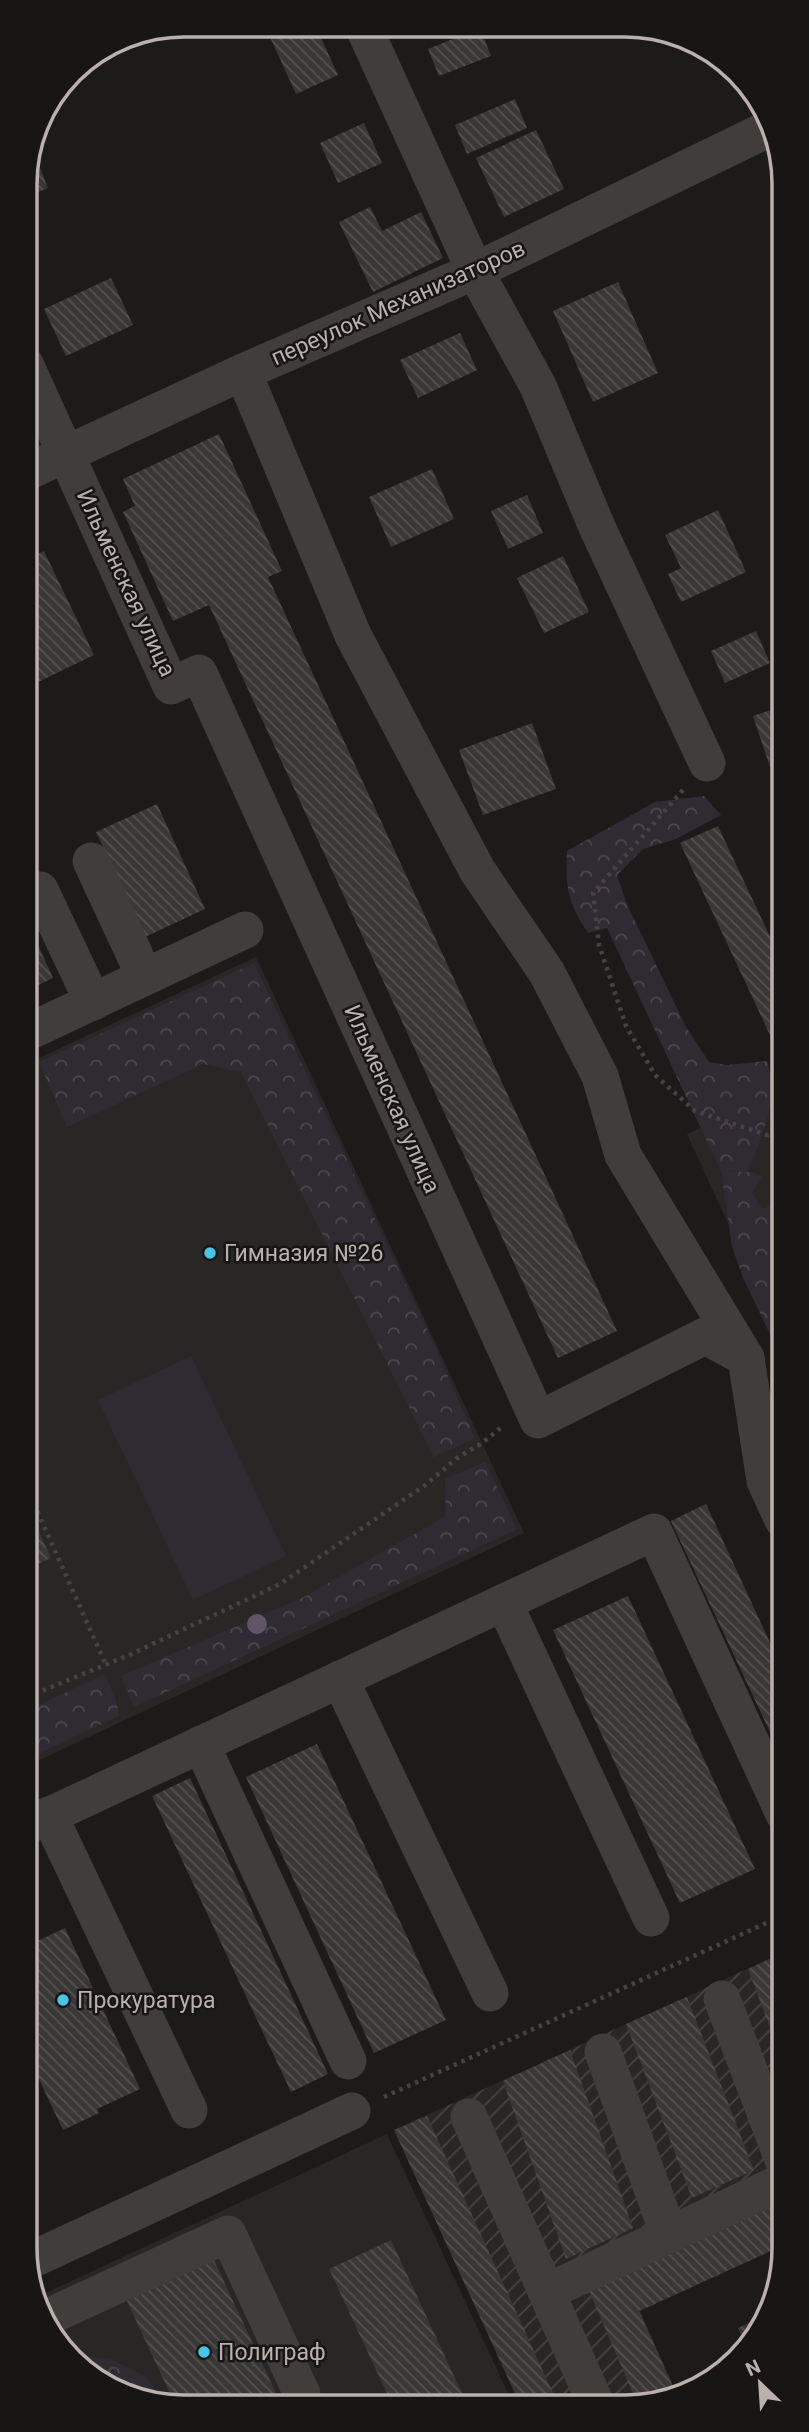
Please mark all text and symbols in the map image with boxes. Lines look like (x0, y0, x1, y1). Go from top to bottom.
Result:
street label: переулок Механизаторов (267, 235, 529, 371)
street label: Ильменская улица (71, 485, 181, 681)
street label: Ильменская улица (338, 1001, 446, 1197)
place label: Гимназия №26 (224, 1240, 383, 1267)
marker: Гимназия №26 (202, 1245, 218, 1261)
place label: Прокуратура (77, 1987, 216, 2014)
marker: Прокуратура (55, 1992, 71, 2008)
place label: Полиграф (218, 2339, 326, 2366)
marker: Полиграф (196, 2344, 212, 2360)
north arrow (725, 2348, 795, 2418)
text: N (742, 2355, 764, 2381)

